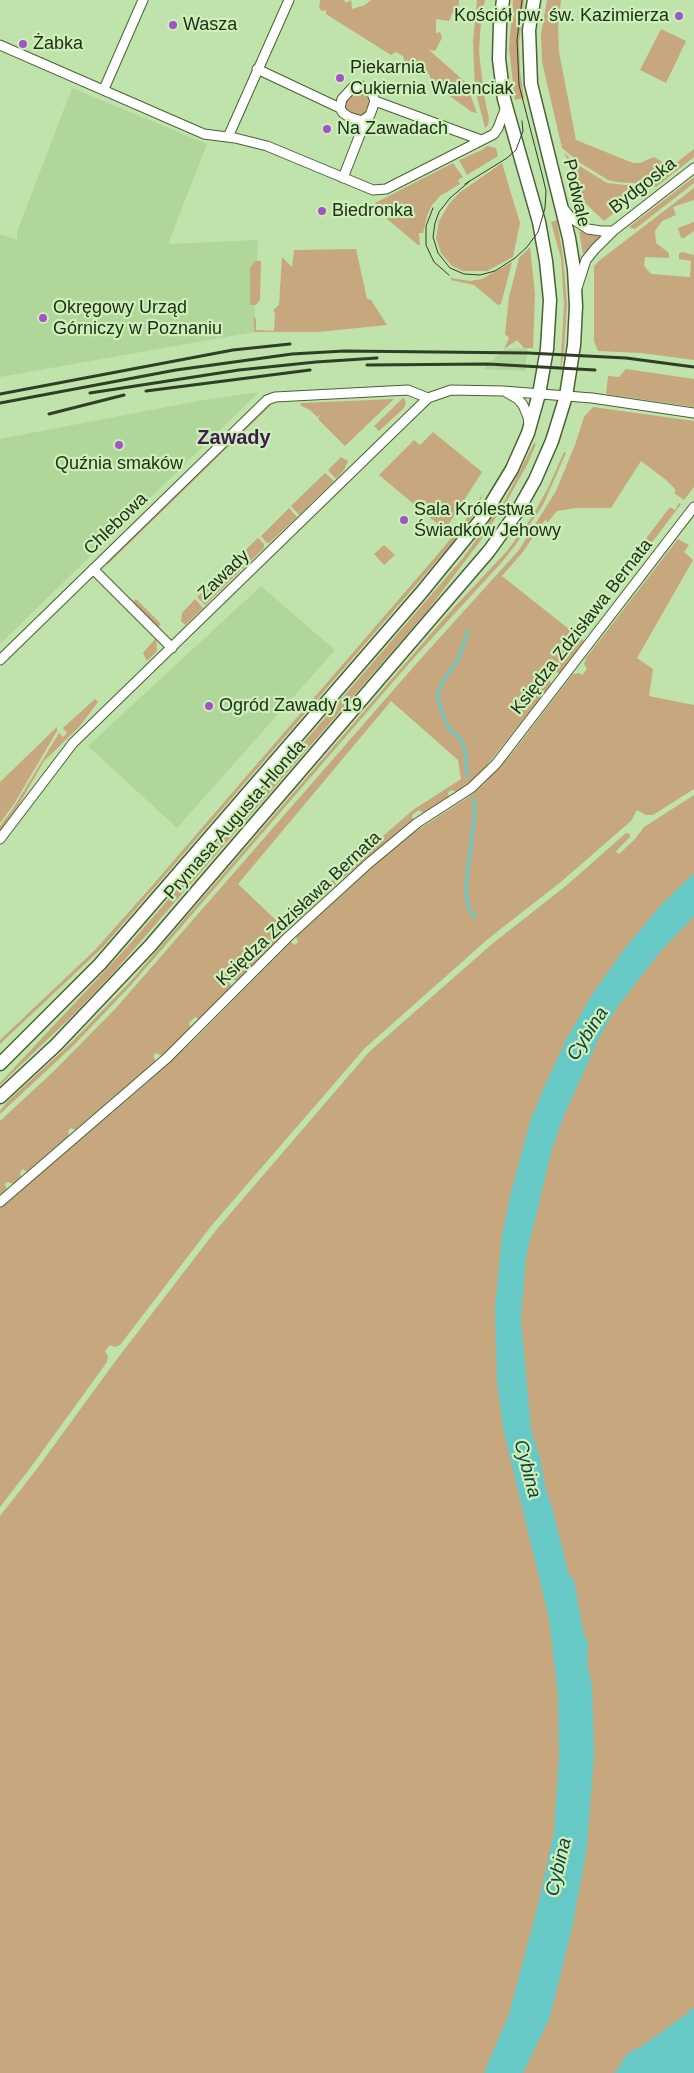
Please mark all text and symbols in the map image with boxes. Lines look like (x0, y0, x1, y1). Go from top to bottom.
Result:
place label: Kościół pw. św. Kazimierza (454, 5, 669, 27)
marker: Kościół pw. św. Kazimierza (673, 10, 685, 22)
place label: Wasza (183, 14, 237, 36)
marker: Wasza (167, 19, 179, 31)
place label: Żabka (33, 33, 83, 55)
marker: Żabka (17, 38, 29, 50)
place label: Piekarnia Cukiernia Walenciak (350, 57, 513, 100)
marker: Piekarnia Cukiernia Walenciak (334, 72, 346, 84)
place label: Na Zawadach (337, 118, 448, 140)
marker: Na Zawadach (321, 123, 333, 135)
street label: Bydgoska (605, 153, 681, 219)
street label: Podwale (558, 157, 594, 229)
place label: Biedronka (332, 200, 413, 222)
marker: Biedronka (316, 205, 328, 217)
place label: Okręgowy Urząd Górniczy w Poznaniu (53, 297, 222, 340)
marker: Okręgowy Urząd Górniczy w Poznaniu (37, 312, 49, 324)
district label: Zawady (197, 426, 271, 450)
marker: Quźnia smaków (113, 439, 125, 451)
place label: Quźnia smaków (55, 453, 183, 475)
street label: Chlebowa (80, 488, 152, 560)
place label: Sala Królestwa Świadków Jehowy (414, 499, 561, 542)
marker: Sala Królestwa Świadków Jehowy (398, 514, 410, 526)
street label: Księdza Zdzisława Bernata (507, 535, 657, 719)
street label: Zawady (194, 545, 254, 605)
place label: Ogród Zawady 19 (219, 695, 362, 717)
marker: Ogród Zawady 19 (203, 700, 215, 712)
street label: Prymasa Augusta Hlonda (160, 736, 310, 904)
street label: Księdza Zdzisława Bernata (212, 827, 386, 991)
water label: Cybina (562, 1003, 614, 1065)
water label: Cybina (508, 1437, 546, 1501)
water label: Cybina (541, 1836, 577, 1898)

